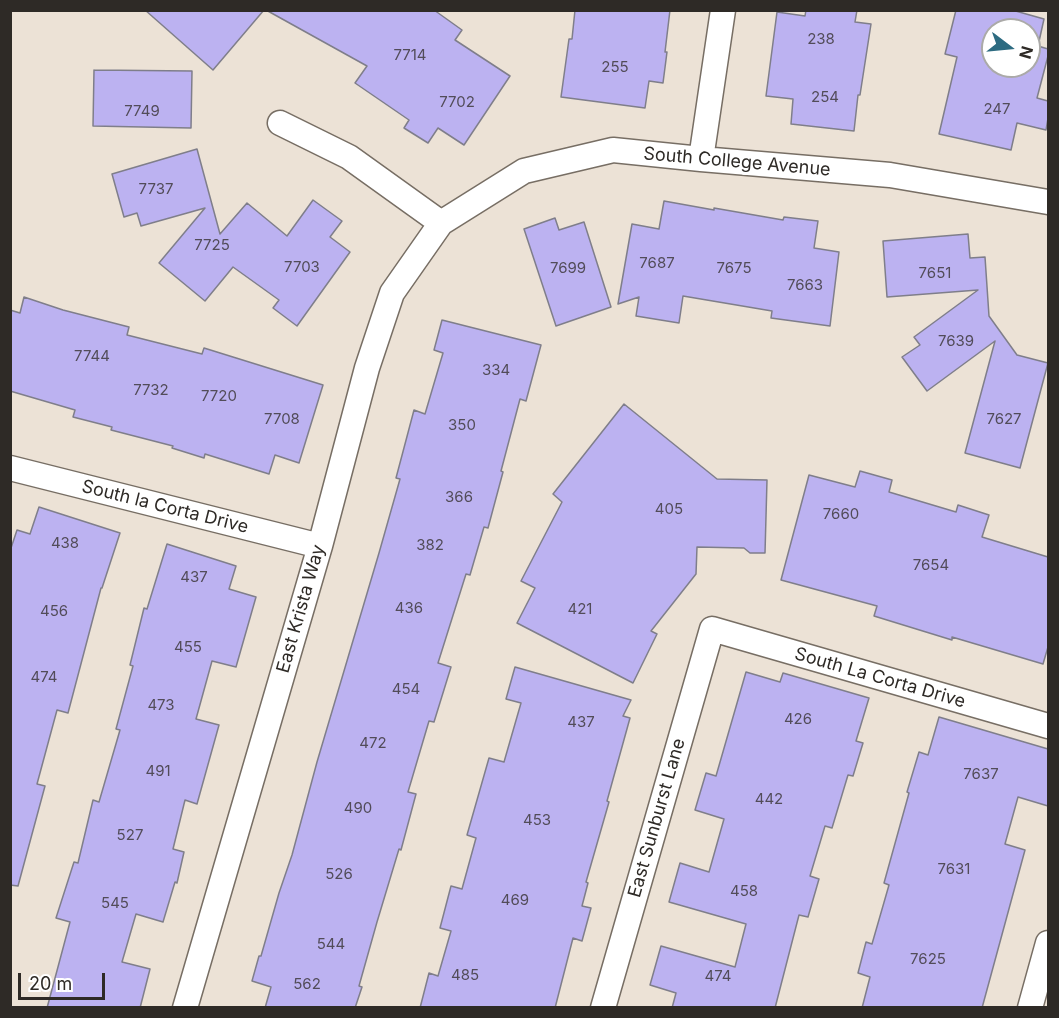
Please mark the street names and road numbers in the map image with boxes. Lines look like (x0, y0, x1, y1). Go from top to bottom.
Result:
street label: South College Avenue (643, 143, 831, 181)
street label: South la Corta Drive (79, 476, 251, 538)
street label: East Krista Way (272, 542, 330, 676)
street label: South La Corta Drive (792, 643, 968, 713)
street label: East Sunburst Lane (624, 736, 690, 900)

